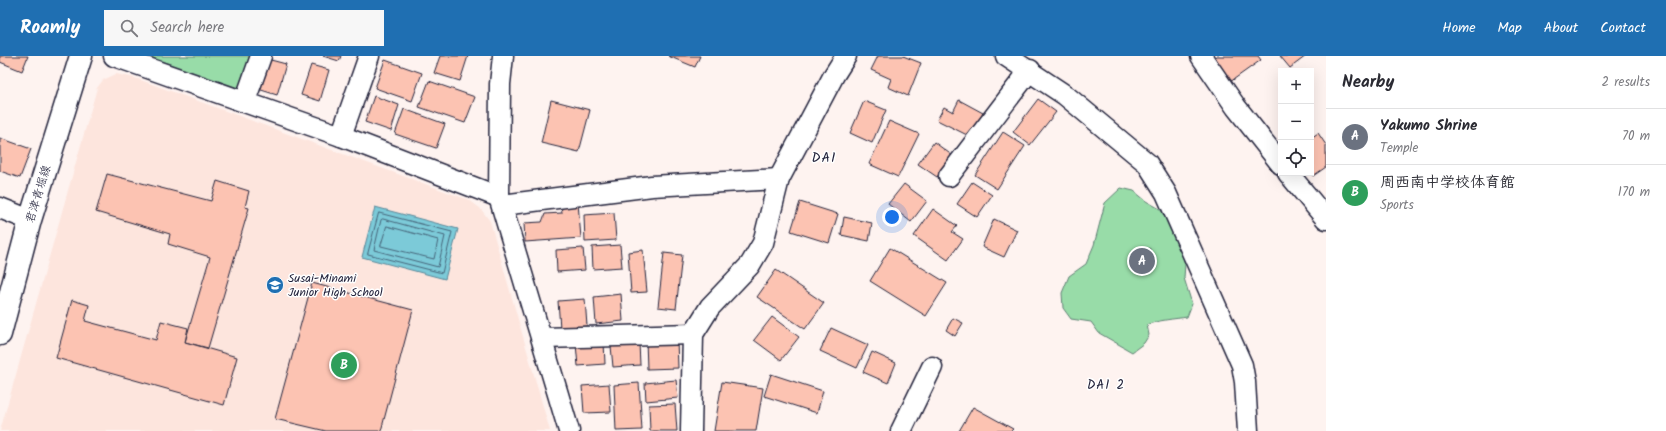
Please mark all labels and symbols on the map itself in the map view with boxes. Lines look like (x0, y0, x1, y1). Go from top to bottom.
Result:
district label: DAI (812, 147, 836, 169)
street label: 君津青堀線 (21, 163, 56, 226)
your location (882, 207, 902, 227)
pin: A (1129, 246, 1155, 276)
place label: Susai-Minami Junior High School (288, 269, 383, 302)
school or university icon: Susai-Minami Junior High School (265, 275, 285, 295)
pin: B (331, 350, 357, 380)
district label: DAI 2 (1087, 375, 1125, 396)

